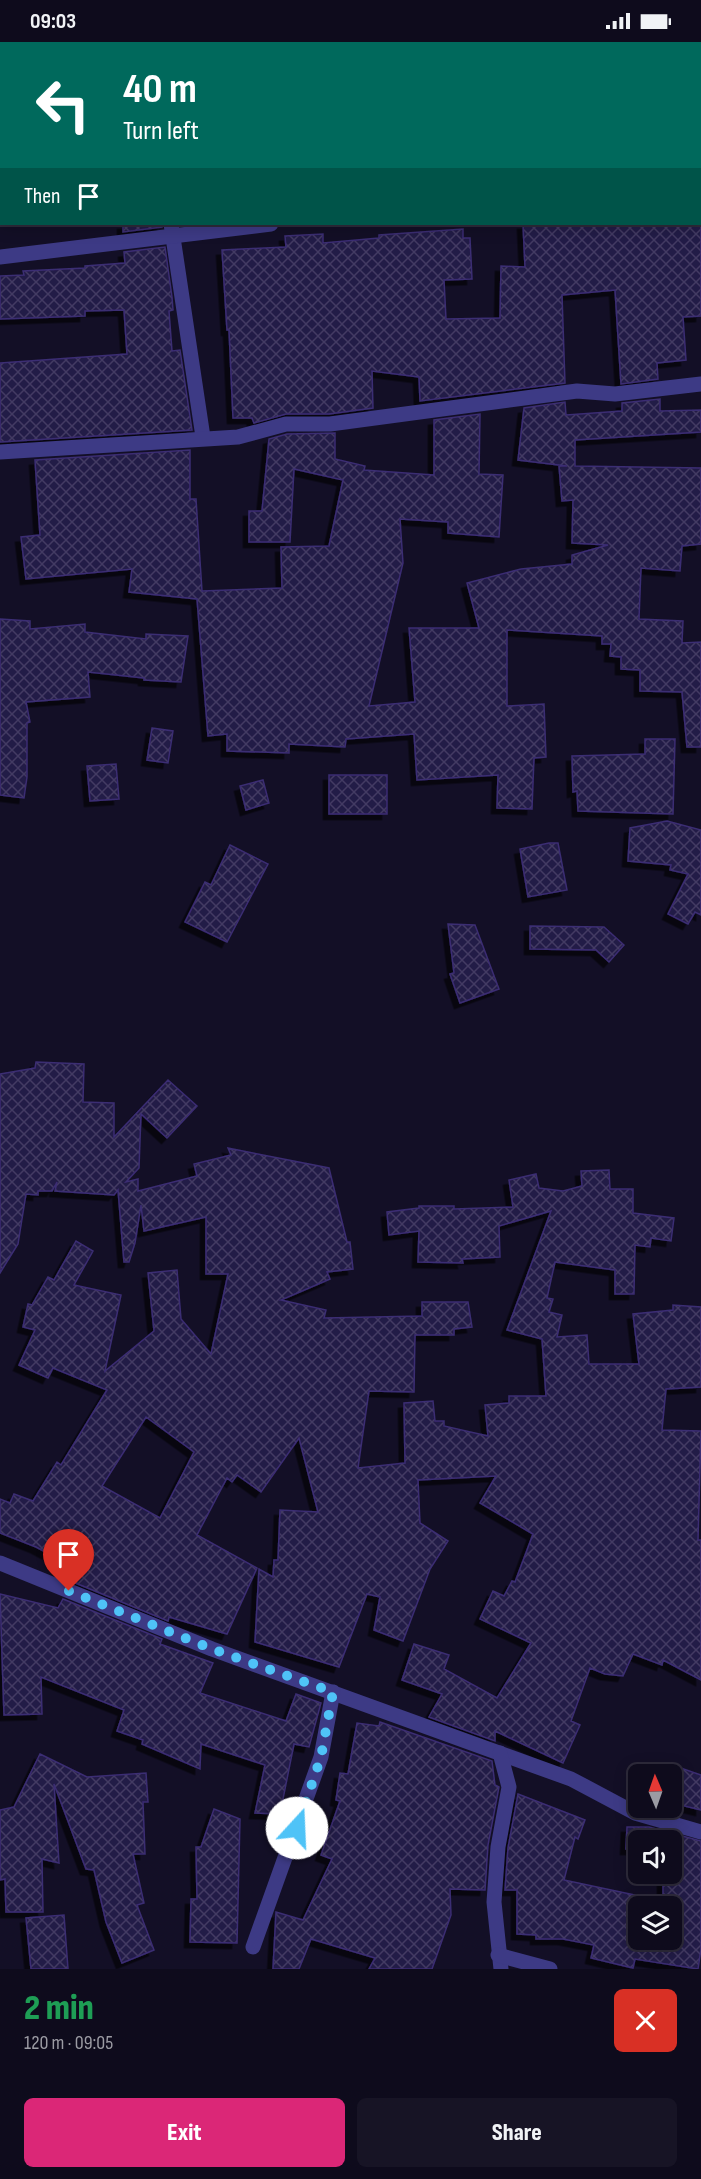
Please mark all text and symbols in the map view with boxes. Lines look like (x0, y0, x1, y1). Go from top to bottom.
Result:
text: 09:03 (30, 8, 76, 35)
text: 40 m (123, 64, 197, 115)
icon: left (24, 66, 102, 144)
text: Turn left (123, 115, 199, 147)
icon: arrive (72, 180, 105, 213)
text: Then (24, 183, 60, 210)
pin (43, 1529, 94, 1591)
icon: arrive (52, 1538, 85, 1571)
north arrow (628, 1764, 682, 1818)
map controls (628, 1764, 682, 1950)
position arrow (265, 1796, 329, 1860)
button: sound (628, 1830, 682, 1884)
button: layers (628, 1896, 682, 1950)
text: 2 min (24, 1987, 94, 2030)
button: close (614, 1989, 677, 2052)
text: 120 m · 09:05 (24, 2031, 113, 2055)
button: Exit (24, 2098, 345, 2167)
button: Share (357, 2098, 677, 2167)

